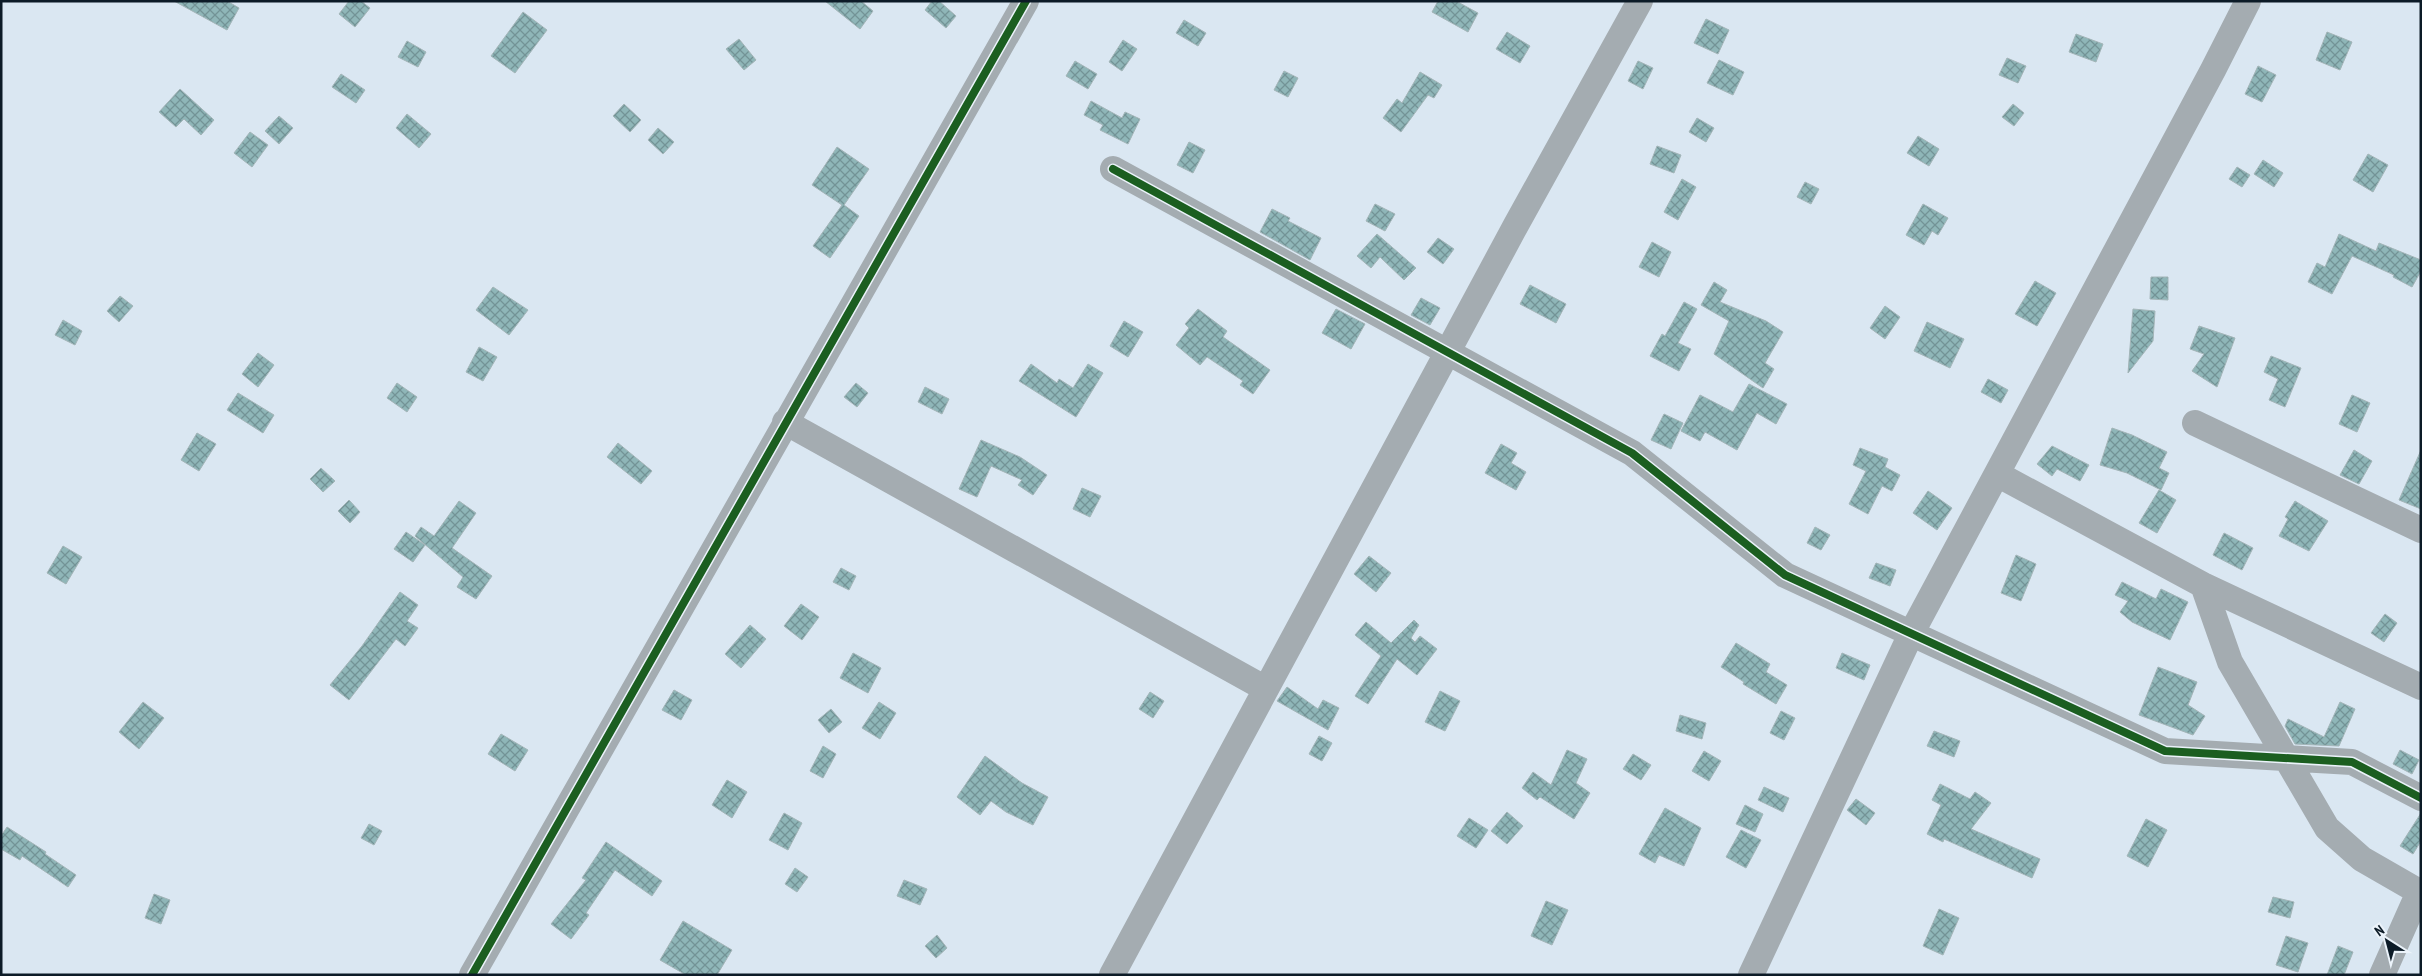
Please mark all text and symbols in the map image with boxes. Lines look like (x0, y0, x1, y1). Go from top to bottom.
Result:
north arrow (2362, 916, 2412, 966)
text: N (2371, 921, 2388, 940)

